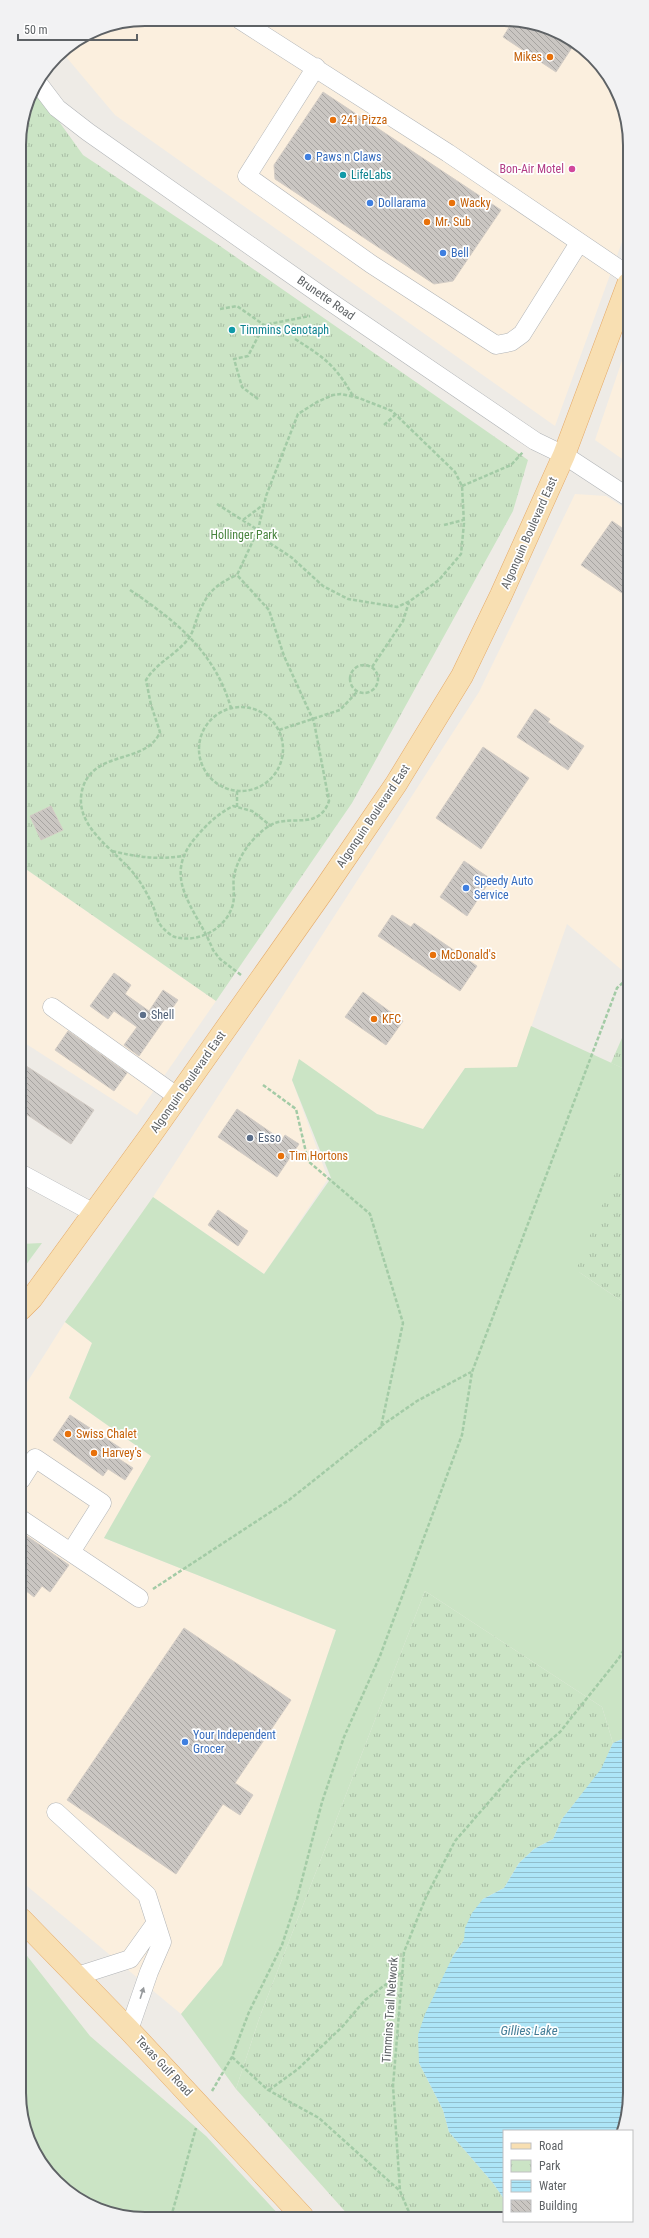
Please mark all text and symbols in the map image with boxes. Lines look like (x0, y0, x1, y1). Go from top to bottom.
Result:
scale bar (18, 16, 137, 42)
text: 50 m (24, 23, 48, 37)
place label: Mikes (514, 50, 542, 64)
marker: Mikes (545, 52, 555, 62)
place label: 241 Pizza (341, 113, 387, 127)
marker: 241 Pizza (328, 115, 338, 125)
place label: Paws n Claws (316, 150, 382, 164)
marker: Paws n Claws (303, 152, 313, 162)
place label: Bon-Air Motel (500, 162, 564, 176)
marker: Bon-Air Motel (567, 164, 577, 174)
place label: LifeLabs (351, 168, 392, 182)
marker: LifeLabs (338, 170, 348, 180)
place label: Dollarama (378, 196, 426, 210)
place label: Wacky (460, 196, 491, 210)
marker: Dollarama (365, 198, 375, 208)
marker: Wacky (447, 198, 457, 208)
place label: Mr. Sub (435, 215, 471, 229)
marker: Mr. Sub (422, 217, 432, 227)
place label: Bell (451, 246, 469, 260)
marker: Bell (438, 248, 448, 258)
street label: Brunette Road (295, 273, 357, 323)
place label: Timmins Cenotaph (240, 323, 329, 337)
marker: Timmins Cenotaph (227, 325, 237, 335)
street label: Algonquin Boulevard East (498, 474, 560, 591)
park label: Hollinger Park (211, 528, 278, 542)
street label: Algonquin Boulevard East (333, 762, 413, 870)
place label: Speedy Auto Service (474, 874, 533, 902)
marker: Speedy Auto Service (461, 883, 471, 893)
place label: McDonald's (441, 948, 496, 962)
marker: McDonald's (428, 950, 438, 960)
place label: Shell (151, 1008, 174, 1022)
marker: Shell (138, 1010, 148, 1020)
place label: KFC (382, 1012, 401, 1026)
marker: KFC (369, 1014, 379, 1024)
street label: Algonquin Boulevard East (148, 1028, 229, 1136)
place label: Esso (258, 1131, 281, 1145)
marker: Esso (245, 1133, 255, 1143)
place label: Tim Hortons (289, 1149, 348, 1163)
marker: Tim Hortons (276, 1151, 286, 1161)
place label: Swiss Chalet (76, 1427, 137, 1441)
marker: Swiss Chalet (63, 1429, 73, 1439)
place label: Harvey's (102, 1446, 142, 1460)
marker: Harvey's (89, 1448, 99, 1458)
place label: Your Independent Grocer (193, 1728, 276, 1756)
marker: Your Independent Grocer (180, 1737, 190, 1747)
street label: Timmins Trail Network (379, 1956, 401, 2064)
one-way arrow (139, 1986, 145, 1998)
water label: Gillies Lake (500, 2023, 558, 2038)
street label: Texas Gulf Road (133, 2033, 195, 2099)
legend (503, 2130, 633, 2222)
text: Road (539, 2139, 563, 2153)
text: Park (539, 2159, 561, 2173)
text: Water (539, 2179, 567, 2193)
text: Building (539, 2199, 577, 2213)

